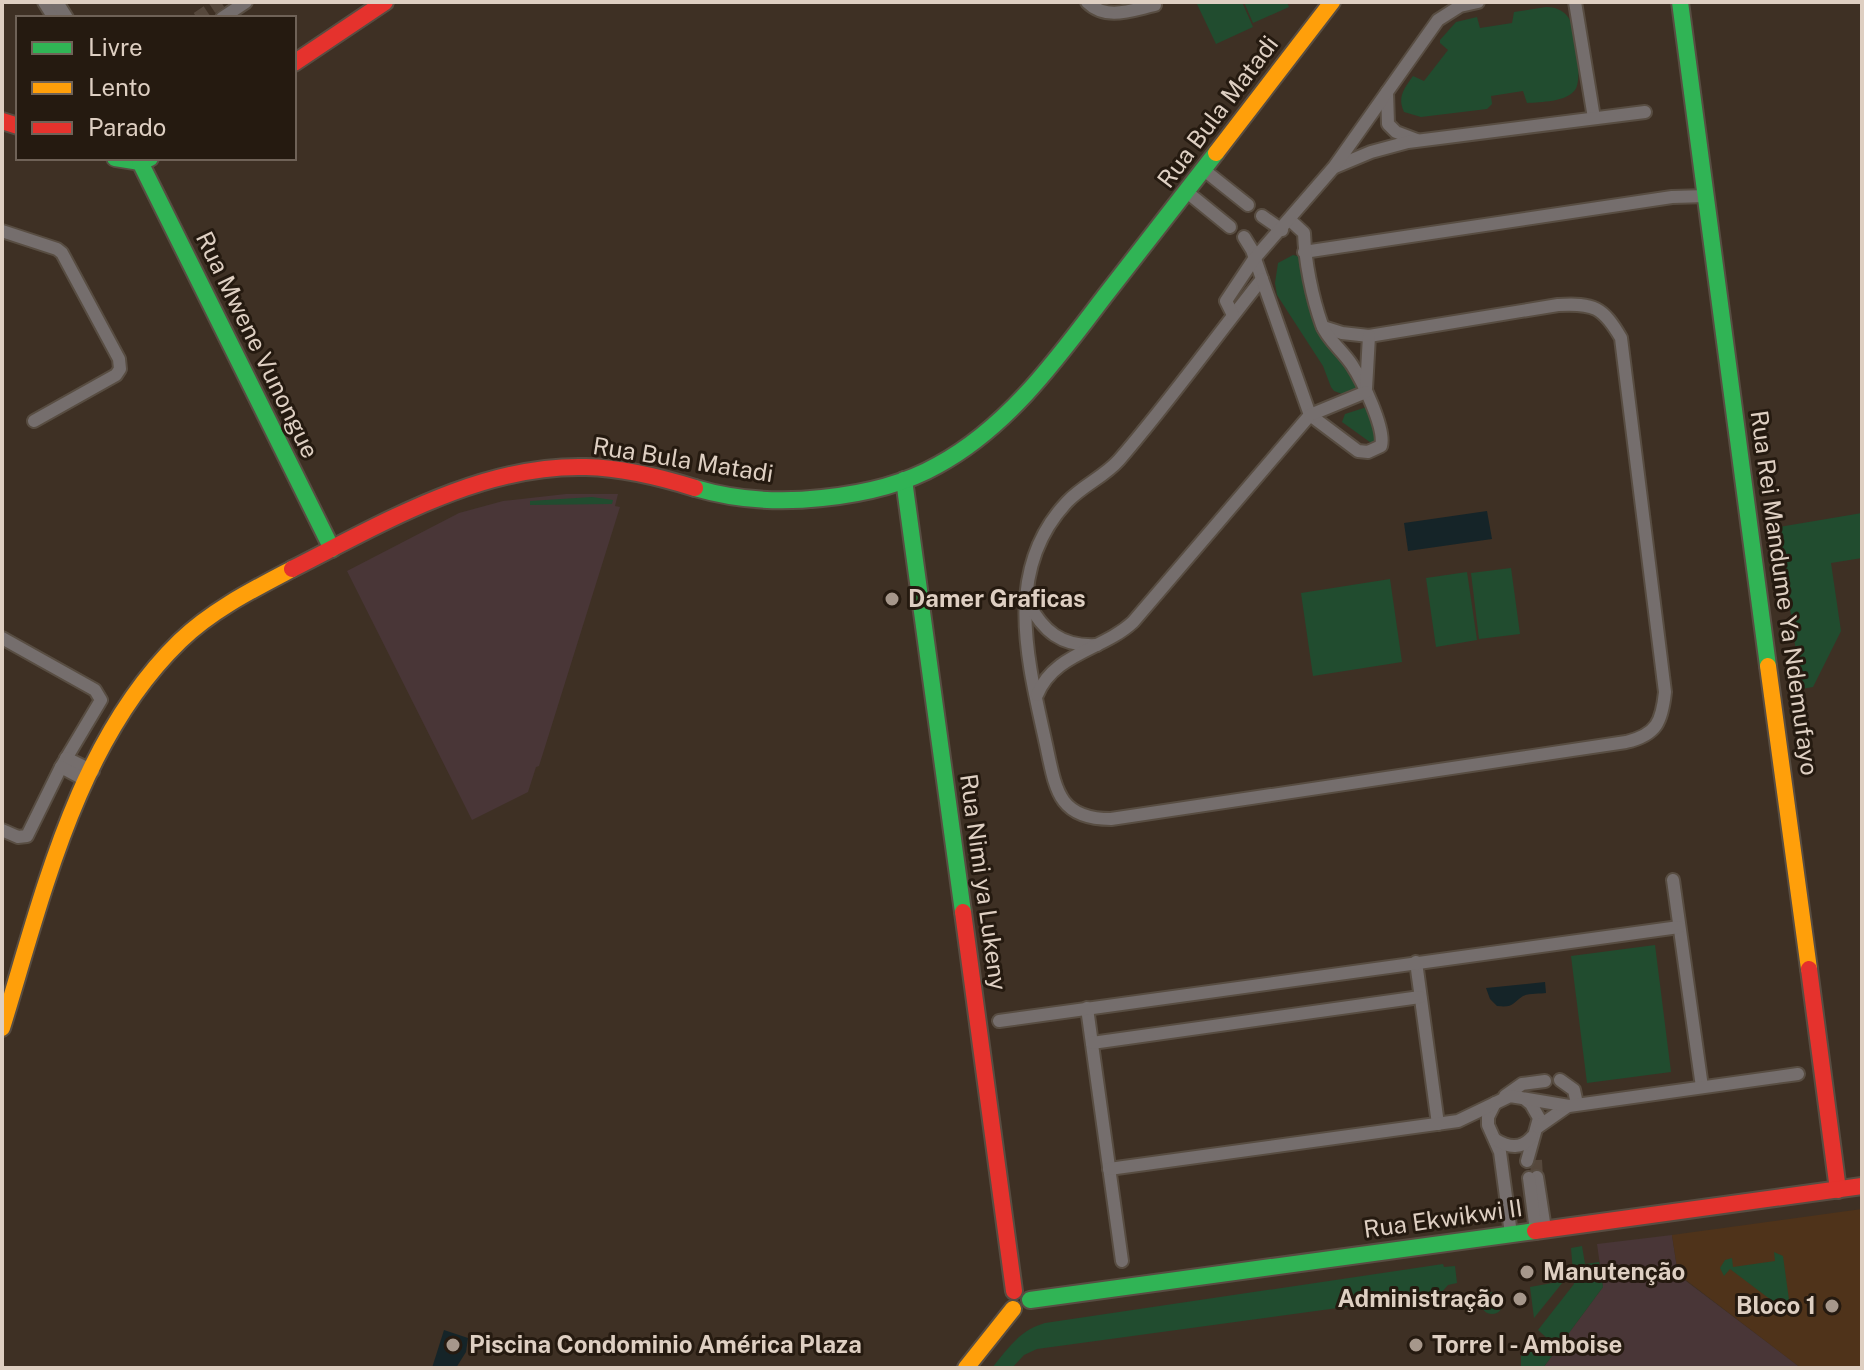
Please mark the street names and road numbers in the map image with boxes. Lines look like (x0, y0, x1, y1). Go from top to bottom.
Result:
street label: Rua Bula Matadi (1151, 30, 1283, 193)
street label: Rua Mwene Vunongue (191, 227, 325, 462)
street label: Rua Rei Mandume Ya Ndemufayo (1745, 409, 1824, 777)
street label: Rua Bula Matadi (591, 431, 775, 487)
street label: Rua Nimi ya Lukeny (955, 772, 1013, 992)
street label: Rua Ekwikwi II (1362, 1193, 1524, 1243)

